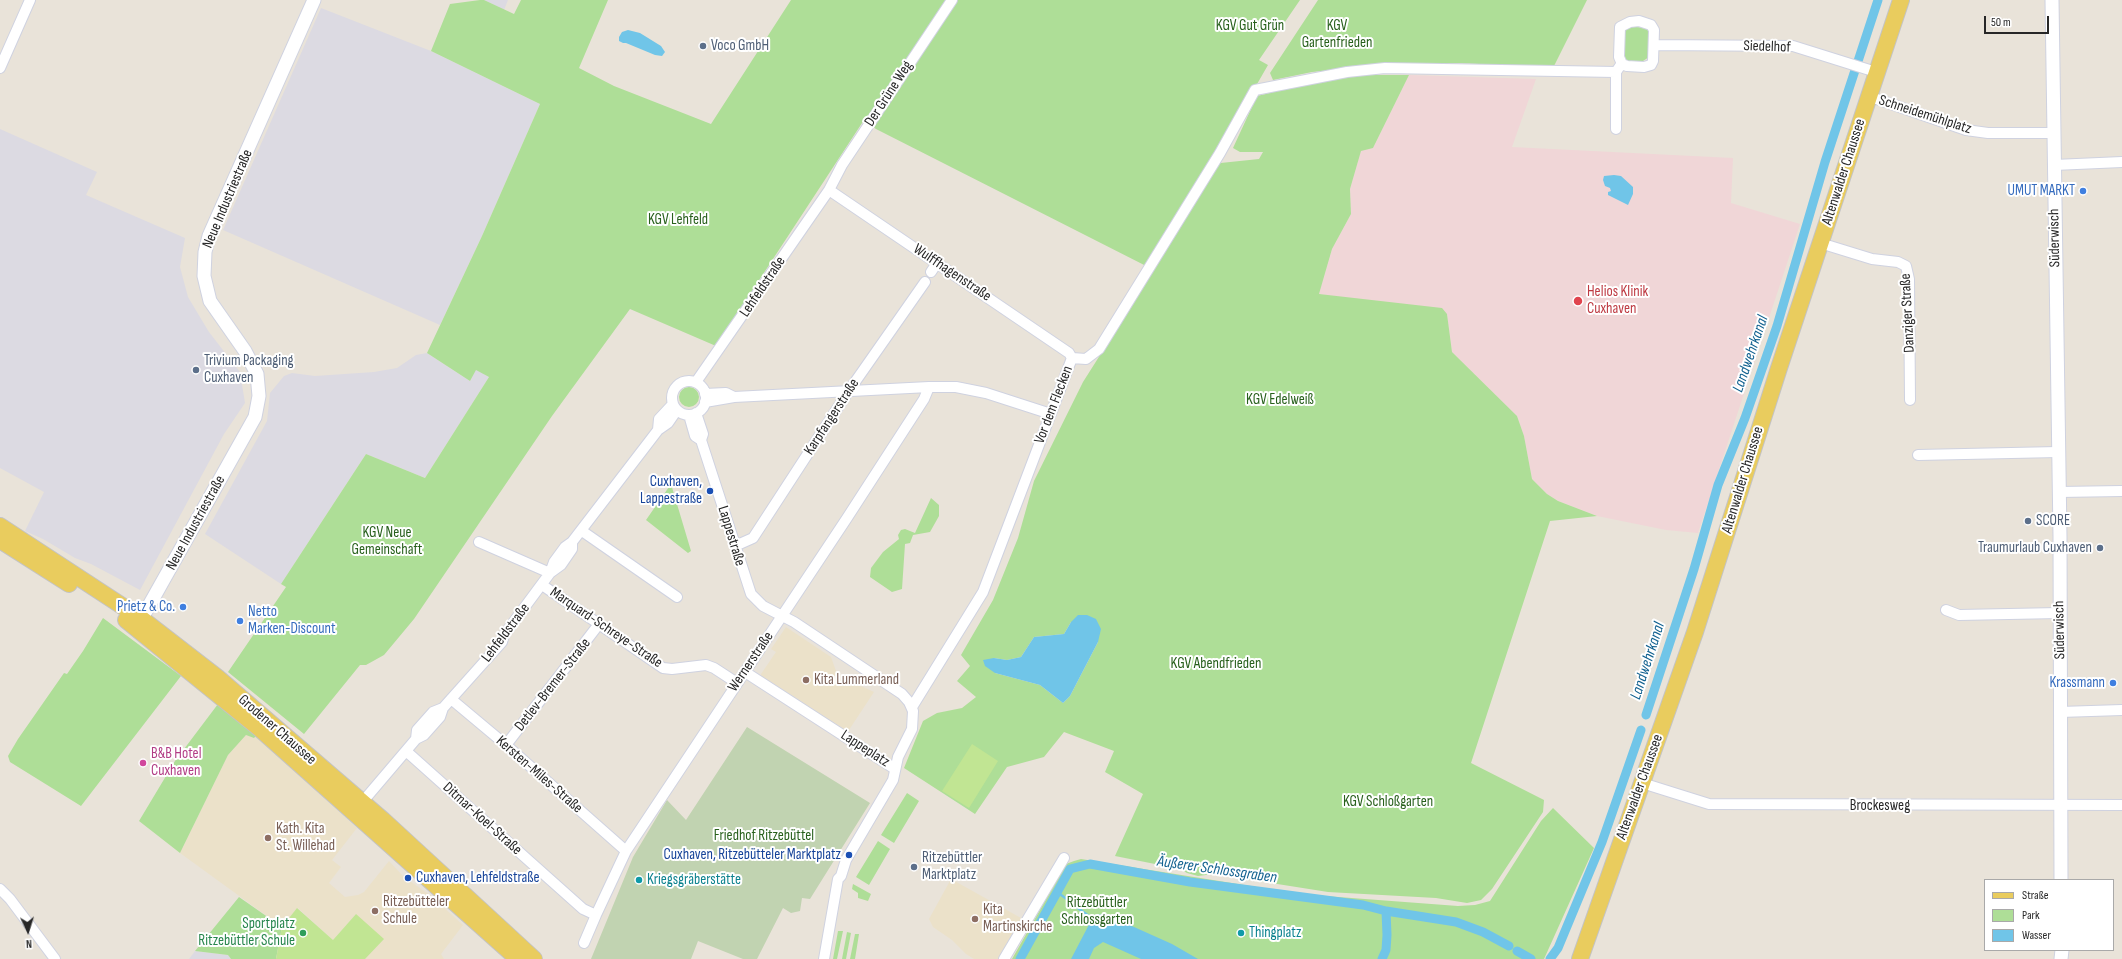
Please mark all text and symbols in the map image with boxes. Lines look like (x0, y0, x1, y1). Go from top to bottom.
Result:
scale bar (1986, 8, 2051, 34)
text: 50 m (1991, 15, 2011, 30)
park label: KGV Gut Grün (1216, 17, 1284, 35)
park label: KGV Gartenfrieden (1302, 17, 1372, 52)
place label: Voco GmbH (711, 37, 769, 55)
street label: Siedelhof (1743, 37, 1791, 57)
marker: Voco GmbH (698, 41, 708, 51)
street label: Der Grüne Weg (861, 58, 917, 130)
street label: Schneidemühlplatz (1876, 92, 1974, 138)
street label: Altenwalder Chaussee (1818, 117, 1870, 227)
street label: Neue Industriestraße (199, 147, 257, 251)
place label: UMUT MARKT (2008, 182, 2075, 200)
marker: UMUT MARKT (2078, 186, 2088, 196)
street label: Süderwisch (2045, 209, 2065, 267)
park label: KGV Lehfeld (648, 211, 708, 229)
street label: Wulffhagenstraße (910, 240, 994, 306)
street label: Lehfeldstraße (736, 253, 790, 321)
street label: Danziger Straße (1897, 273, 1919, 353)
place label: Helios Klinik Cuxhaven (1587, 283, 1648, 318)
marker: Helios Klinik Cuxhaven (1572, 295, 1584, 307)
water label: Landwehrkanal (1729, 313, 1773, 395)
place label: Trivium Packaging Cuxhaven (204, 352, 294, 387)
street label: Vor dem Flecken (1031, 364, 1077, 446)
marker: Trivium Packaging Cuxhaven (191, 365, 201, 375)
street label: Karpfangerstraße (801, 375, 863, 459)
park label: KGV Edelweiß (1246, 391, 1314, 409)
street label: Altenwalder Chaussee (1718, 425, 1768, 535)
street label: Neue Industriestraße (163, 472, 229, 574)
place label: Cuxhaven, Lappestraße (640, 473, 702, 508)
marker: Cuxhaven, Lappestraße (705, 486, 715, 496)
street label: Lappestraße (713, 504, 749, 568)
place label: SCORE (2036, 512, 2070, 530)
marker: SCORE (2023, 516, 2033, 526)
park label: KGV Neue Gemeinschaft (352, 524, 422, 559)
place label: Traumurlaub Cuxhaven (1978, 539, 2092, 557)
marker: Traumurlaub Cuxhaven (2095, 543, 2105, 553)
street label: Marquard-Schreye-Straße (546, 584, 666, 672)
place label: Prietz & Co. (117, 598, 175, 616)
street label: Lehfeldstraße (478, 600, 534, 666)
street label: Süderwisch (2050, 601, 2070, 659)
marker: Prietz & Co. (178, 602, 188, 612)
place label: Netto Marken-Discount (248, 603, 336, 638)
marker: Netto Marken-Discount (235, 616, 245, 626)
water label: Landwehrkanal (1627, 620, 1669, 702)
street label: Wernerstraße (724, 629, 778, 695)
street label: Detlev-Bremer-Straße (511, 635, 595, 735)
park label: KGV Abendfrieden (1171, 655, 1261, 673)
place label: Kita Lummerland (814, 671, 899, 689)
place label: Krassmann (2050, 674, 2105, 692)
marker: Kita Lummerland (801, 675, 811, 685)
marker: Krassmann (2108, 678, 2118, 688)
street label: Grodener Chaussee (234, 691, 320, 769)
street label: Lappeplatz (837, 727, 893, 771)
street label: Kersten-Miles-Straße (492, 732, 586, 818)
street label: Altenwalder Chaussee (1613, 732, 1667, 842)
place label: B&B Hotel Cuxhaven (151, 745, 201, 780)
marker: B&B Hotel Cuxhaven (138, 758, 148, 768)
street label: Ditmar-Koel-Straße (439, 779, 525, 859)
park label: KGV Schloßgarten (1343, 793, 1433, 811)
street label: Brockesweg (1850, 797, 1910, 815)
place label: Kath. Kita St. Willehad (276, 820, 335, 855)
park label: Friedhof Ritzebüttel (714, 827, 814, 845)
marker: Kath. Kita St. Willehad (263, 833, 273, 843)
place label: Cuxhaven, Ritzebütteler Marktplatz (664, 846, 841, 864)
place label: Ritzebüttler Marktplatz (922, 849, 982, 884)
marker: Cuxhaven, Ritzebütteler Marktplatz (844, 850, 854, 860)
water label: Äußerer Schlossgraben (1156, 852, 1278, 888)
marker: Ritzebüttler Marktplatz (909, 862, 919, 872)
place label: Cuxhaven, Lehfeldstraße (416, 869, 540, 887)
place label: Kriegsgräberstätte (647, 871, 741, 889)
marker: Cuxhaven, Lehfeldstraße (403, 873, 413, 883)
marker: Kriegsgräberstätte (634, 875, 644, 885)
legend (1984, 879, 2114, 951)
text: Straße (2022, 888, 2049, 903)
place label: Ritzebütteler Schule (383, 893, 449, 928)
park label: Ritzebüttler Schlossgarten (1061, 894, 1133, 929)
place label: Kita Martinskirche (983, 901, 1052, 936)
marker: Ritzebütteler Schule (370, 906, 380, 916)
text: Park (2022, 908, 2040, 923)
north arrow (8, 911, 48, 951)
marker: Kita Martinskirche (970, 914, 980, 924)
place label: Sportplatz Ritzebüttler Schule (198, 915, 295, 950)
place label: Thingplatz (1249, 924, 1301, 942)
marker: Sportplatz Ritzebüttler Schule (298, 928, 308, 938)
marker: Thingplatz (1236, 928, 1246, 938)
text: Wasser (2022, 928, 2051, 943)
text: N (25, 937, 32, 950)

